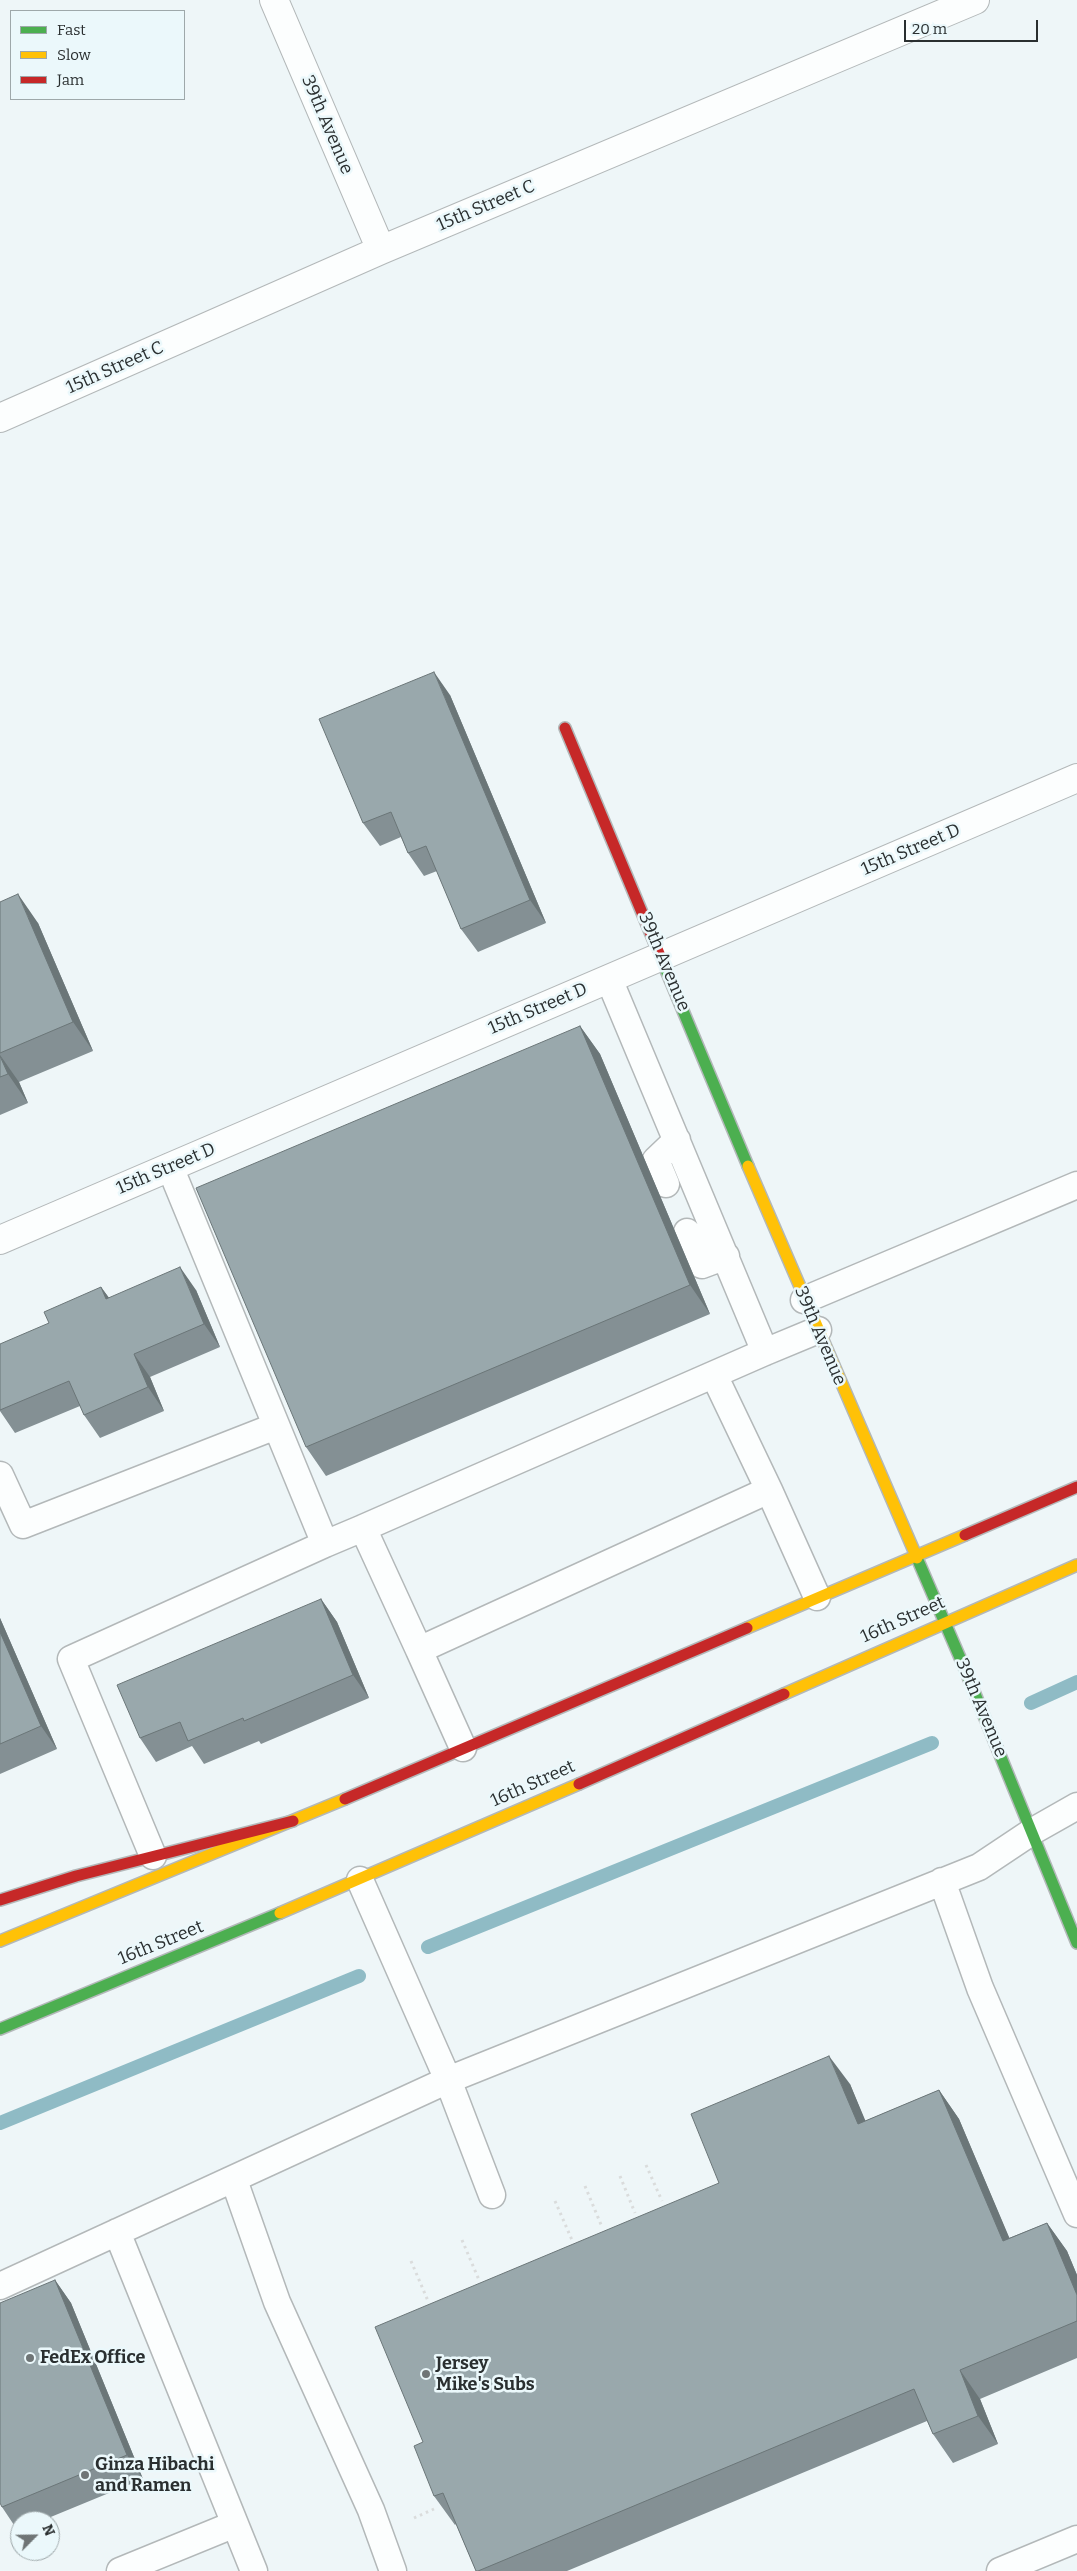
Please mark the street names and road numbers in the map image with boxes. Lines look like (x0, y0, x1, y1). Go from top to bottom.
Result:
street label: 39th Avenue (297, 72, 357, 178)
street label: 15th Street C (434, 176, 538, 236)
street label: 15th Street C (63, 337, 167, 399)
street label: 15th Street D (858, 819, 964, 881)
street label: 39th Avenue (634, 909, 694, 1015)
street label: 15th Street D (485, 978, 591, 1040)
street label: 15th Street D (113, 1138, 219, 1200)
street label: 39th Avenue (790, 1283, 850, 1389)
street label: 16th Street (858, 1592, 948, 1648)
street label: 39th Avenue (951, 1655, 1011, 1761)
street label: 16th Street (488, 1756, 578, 1812)
street label: 16th Street (115, 1916, 207, 1970)

